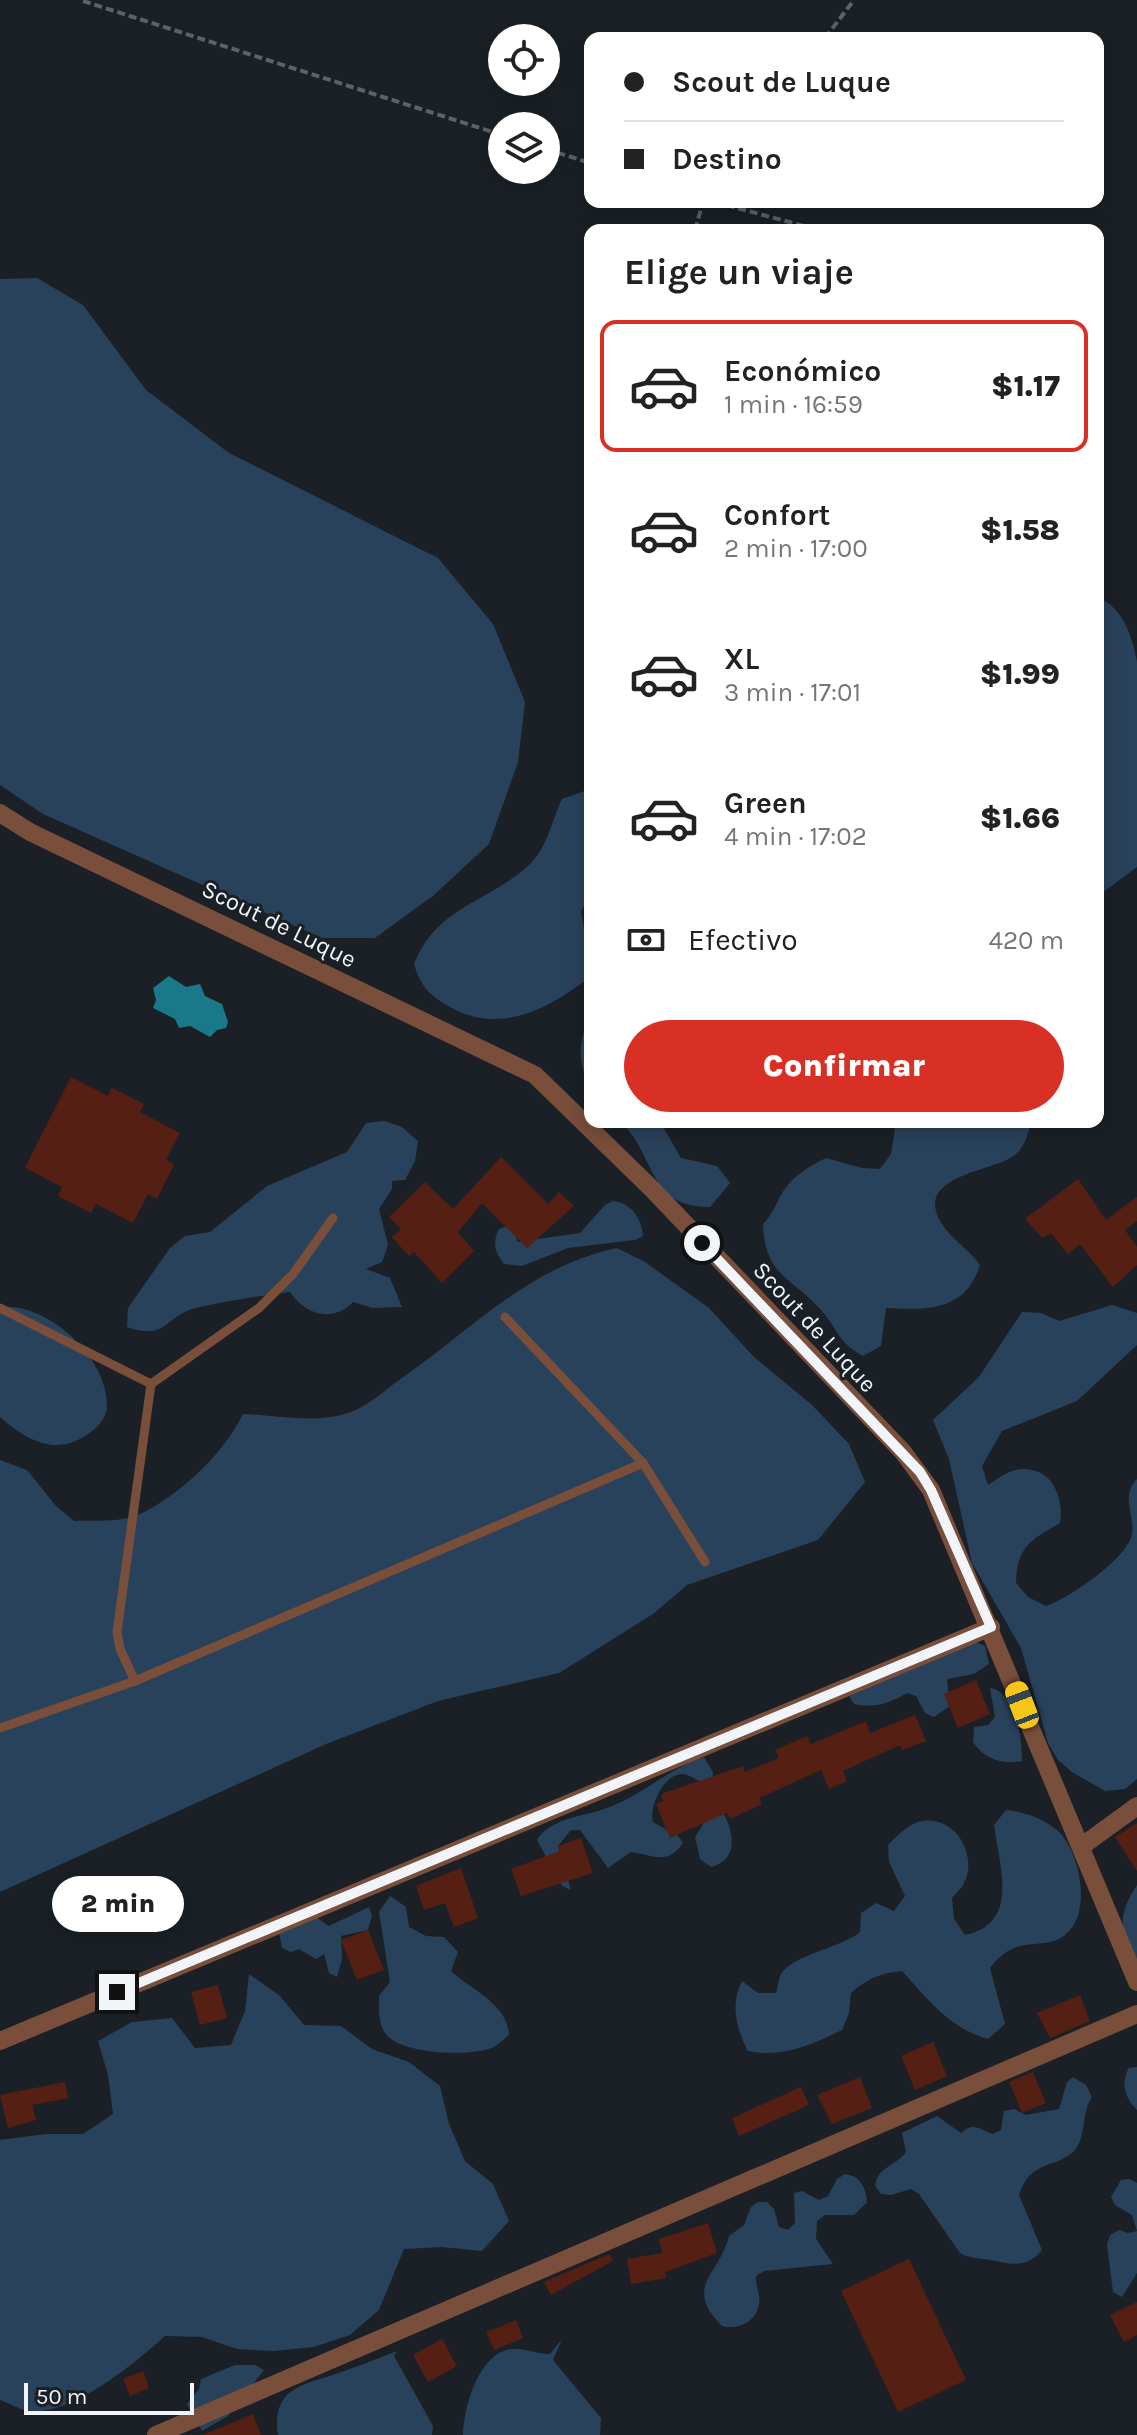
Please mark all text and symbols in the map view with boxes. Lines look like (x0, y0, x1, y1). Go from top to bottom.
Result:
map controls (488, 24, 560, 184)
button: locate (488, 24, 560, 96)
text: Scout de Luque (672, 64, 891, 100)
button: layers (488, 112, 560, 184)
text: Destino (672, 141, 782, 177)
text: Elige un viaje (624, 251, 854, 293)
icon: car (628, 350, 700, 422)
text: Económico (724, 353, 881, 389)
text: $1.17 (991, 368, 1060, 404)
text: 1 min · 16:59 (724, 389, 863, 420)
icon: car (628, 494, 700, 566)
text: Confort (724, 497, 830, 533)
text: $1.58 (980, 512, 1060, 548)
text: 2 min · 17:00 (724, 533, 868, 564)
icon: car (628, 638, 700, 710)
text: XL (724, 641, 759, 677)
text: $1.99 (980, 656, 1060, 692)
text: 3 min · 17:01 (724, 677, 861, 708)
icon: car (628, 782, 700, 854)
text: Green (724, 785, 807, 821)
text: $1.66 (980, 800, 1060, 836)
text: 4 min · 17:02 (724, 821, 867, 852)
street label: Scout de Luque (197, 875, 361, 973)
icon: cash (624, 918, 668, 962)
text: Efectivo (688, 922, 798, 958)
text: 420 m (988, 925, 1064, 956)
button: Confirmar (624, 1020, 1064, 1112)
route start (684, 1225, 720, 1261)
street label: Scout de Luque (747, 1256, 883, 1398)
car (1002, 1678, 1042, 1732)
callout: 2 min (51, 1876, 183, 1932)
text: 2 min (81, 1888, 155, 1919)
route end (99, 1974, 135, 2010)
scale bar (24, 2379, 194, 2415)
text: 50 m (36, 2384, 87, 2410)

